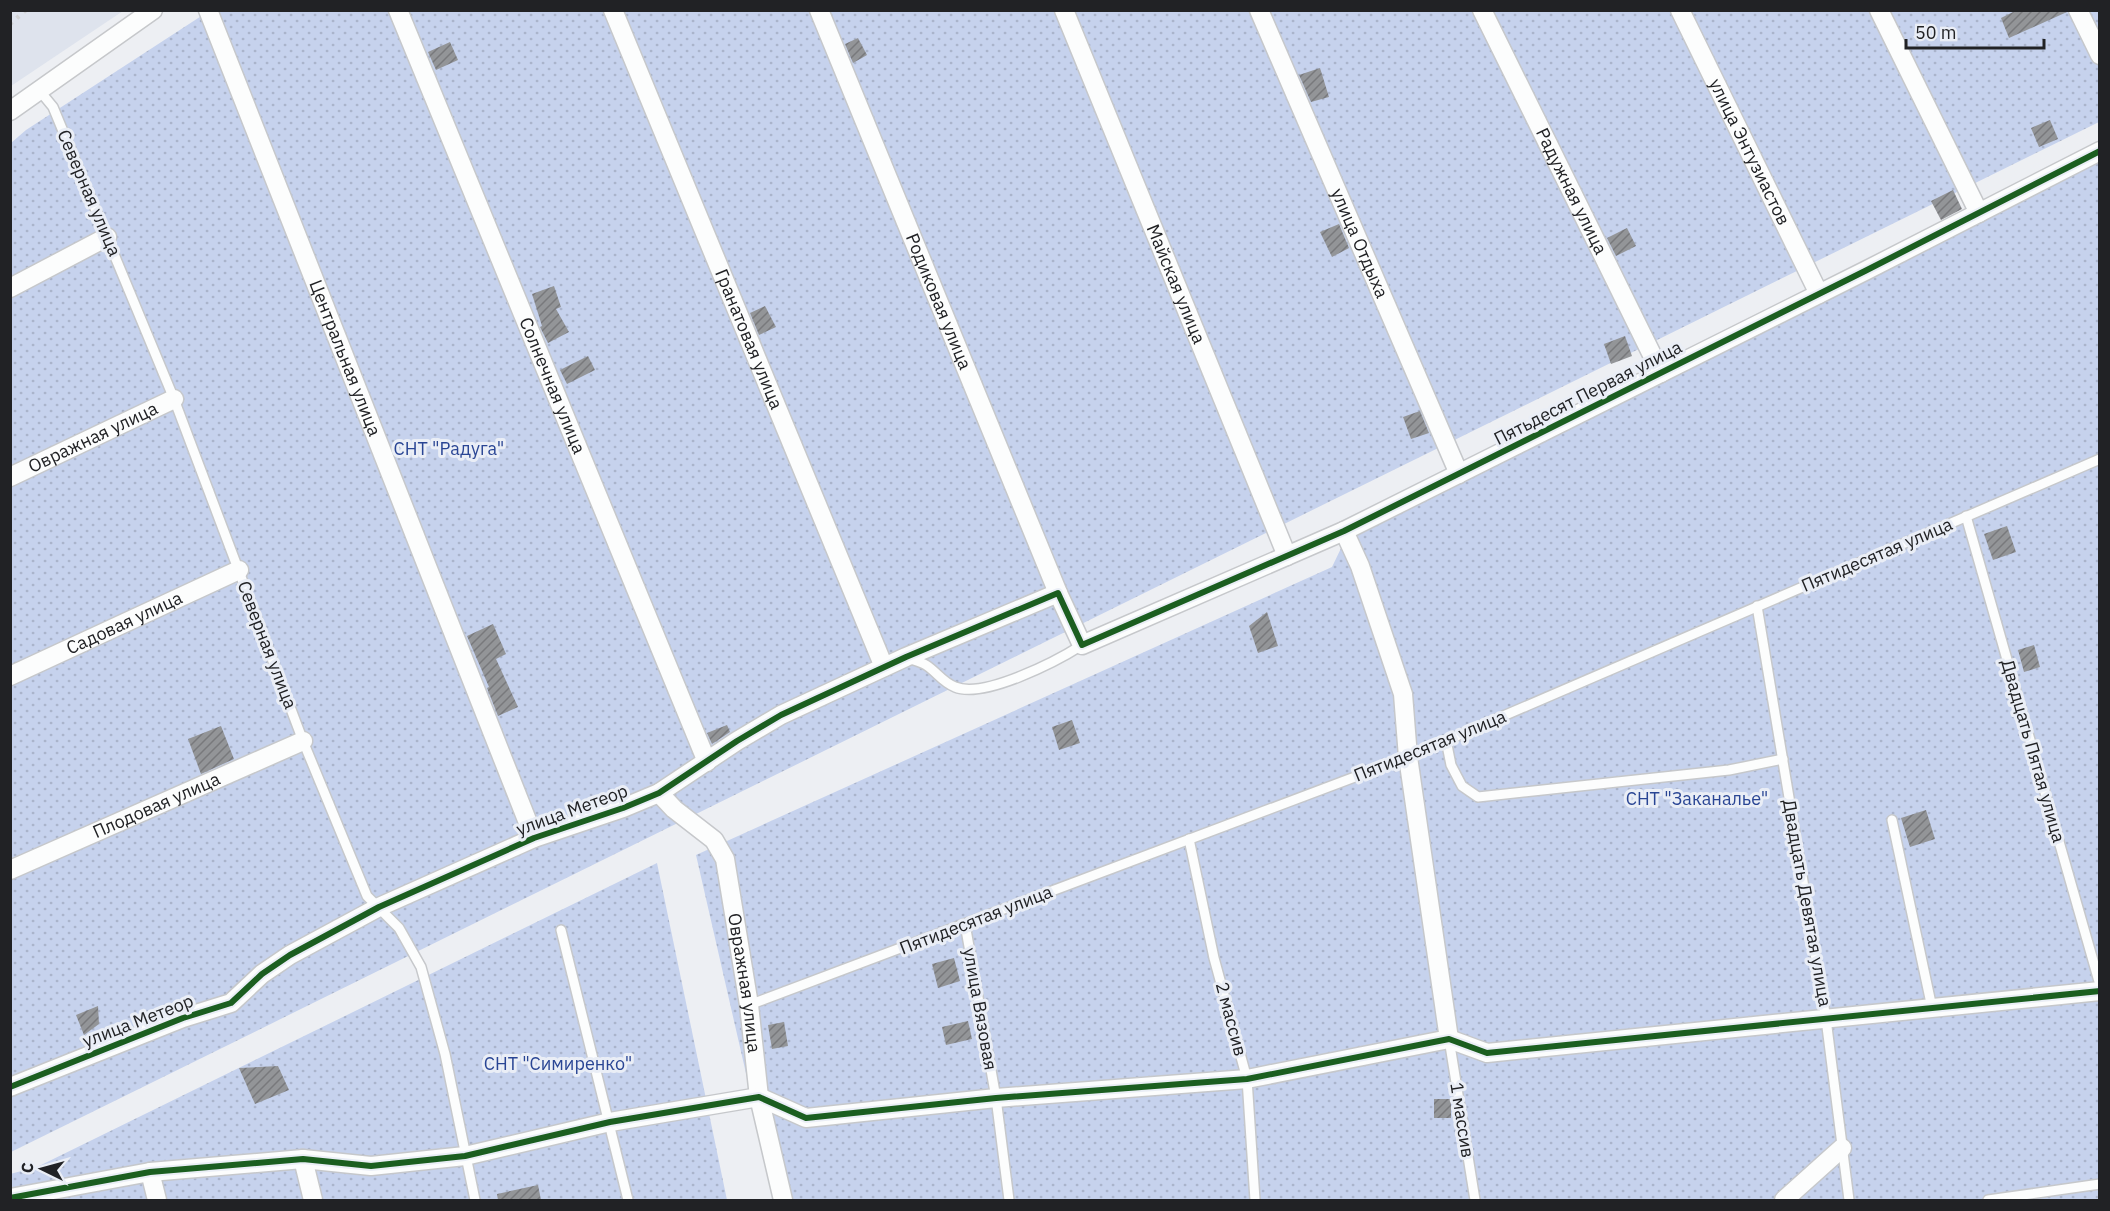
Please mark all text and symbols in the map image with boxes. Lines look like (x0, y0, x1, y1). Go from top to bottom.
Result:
scale bar (1906, 12, 2044, 50)
text: 50 m (1915, 21, 1957, 44)
street label: улица Энтузиастов (1704, 75, 1796, 229)
street label: Радужная улица (1531, 124, 1613, 258)
street label: Северная улица (52, 126, 127, 260)
street label: улица Отдыха (1326, 185, 1394, 302)
street label: Майская улица (1142, 221, 1211, 347)
street label: Родиковая улица (901, 230, 977, 373)
street label: Гранатовая улица (710, 265, 789, 413)
street label: Центральная улица (304, 276, 387, 440)
street label: Солнечная улица (514, 314, 591, 457)
street label: Пятьдесят Первая улица (1490, 335, 1686, 450)
street label: Овражная улица (24, 396, 162, 478)
park label: СНТ "Радуга" (394, 437, 504, 460)
street label: Пятидесятая улица (1798, 512, 1956, 597)
street label: Северная улица (232, 578, 303, 712)
street label: Садовая улица (62, 586, 186, 659)
street label: Двадцать Пятая улица (1996, 657, 2071, 846)
street label: Пятидесятая улица (1350, 704, 1510, 787)
street label: Плодовая улица (89, 767, 224, 843)
street label: улица Метеор (513, 779, 631, 840)
park label: СНТ "Заканалье" (1626, 787, 1768, 810)
street label: Двадцать Девятая улица (1778, 797, 1837, 1009)
street label: Пятидесятая улица (896, 880, 1056, 959)
street label: Овражная улица (723, 911, 766, 1054)
street label: улица Вязовая (958, 946, 1003, 1072)
street label: 2 массив (1211, 979, 1252, 1058)
street label: улица Метеор (79, 989, 197, 1052)
park label: СНТ "Симиренко" (484, 1052, 632, 1075)
street label: 1 массив (1445, 1081, 1480, 1159)
north arrow (12, 1139, 72, 1199)
text: С (17, 1162, 37, 1174)

